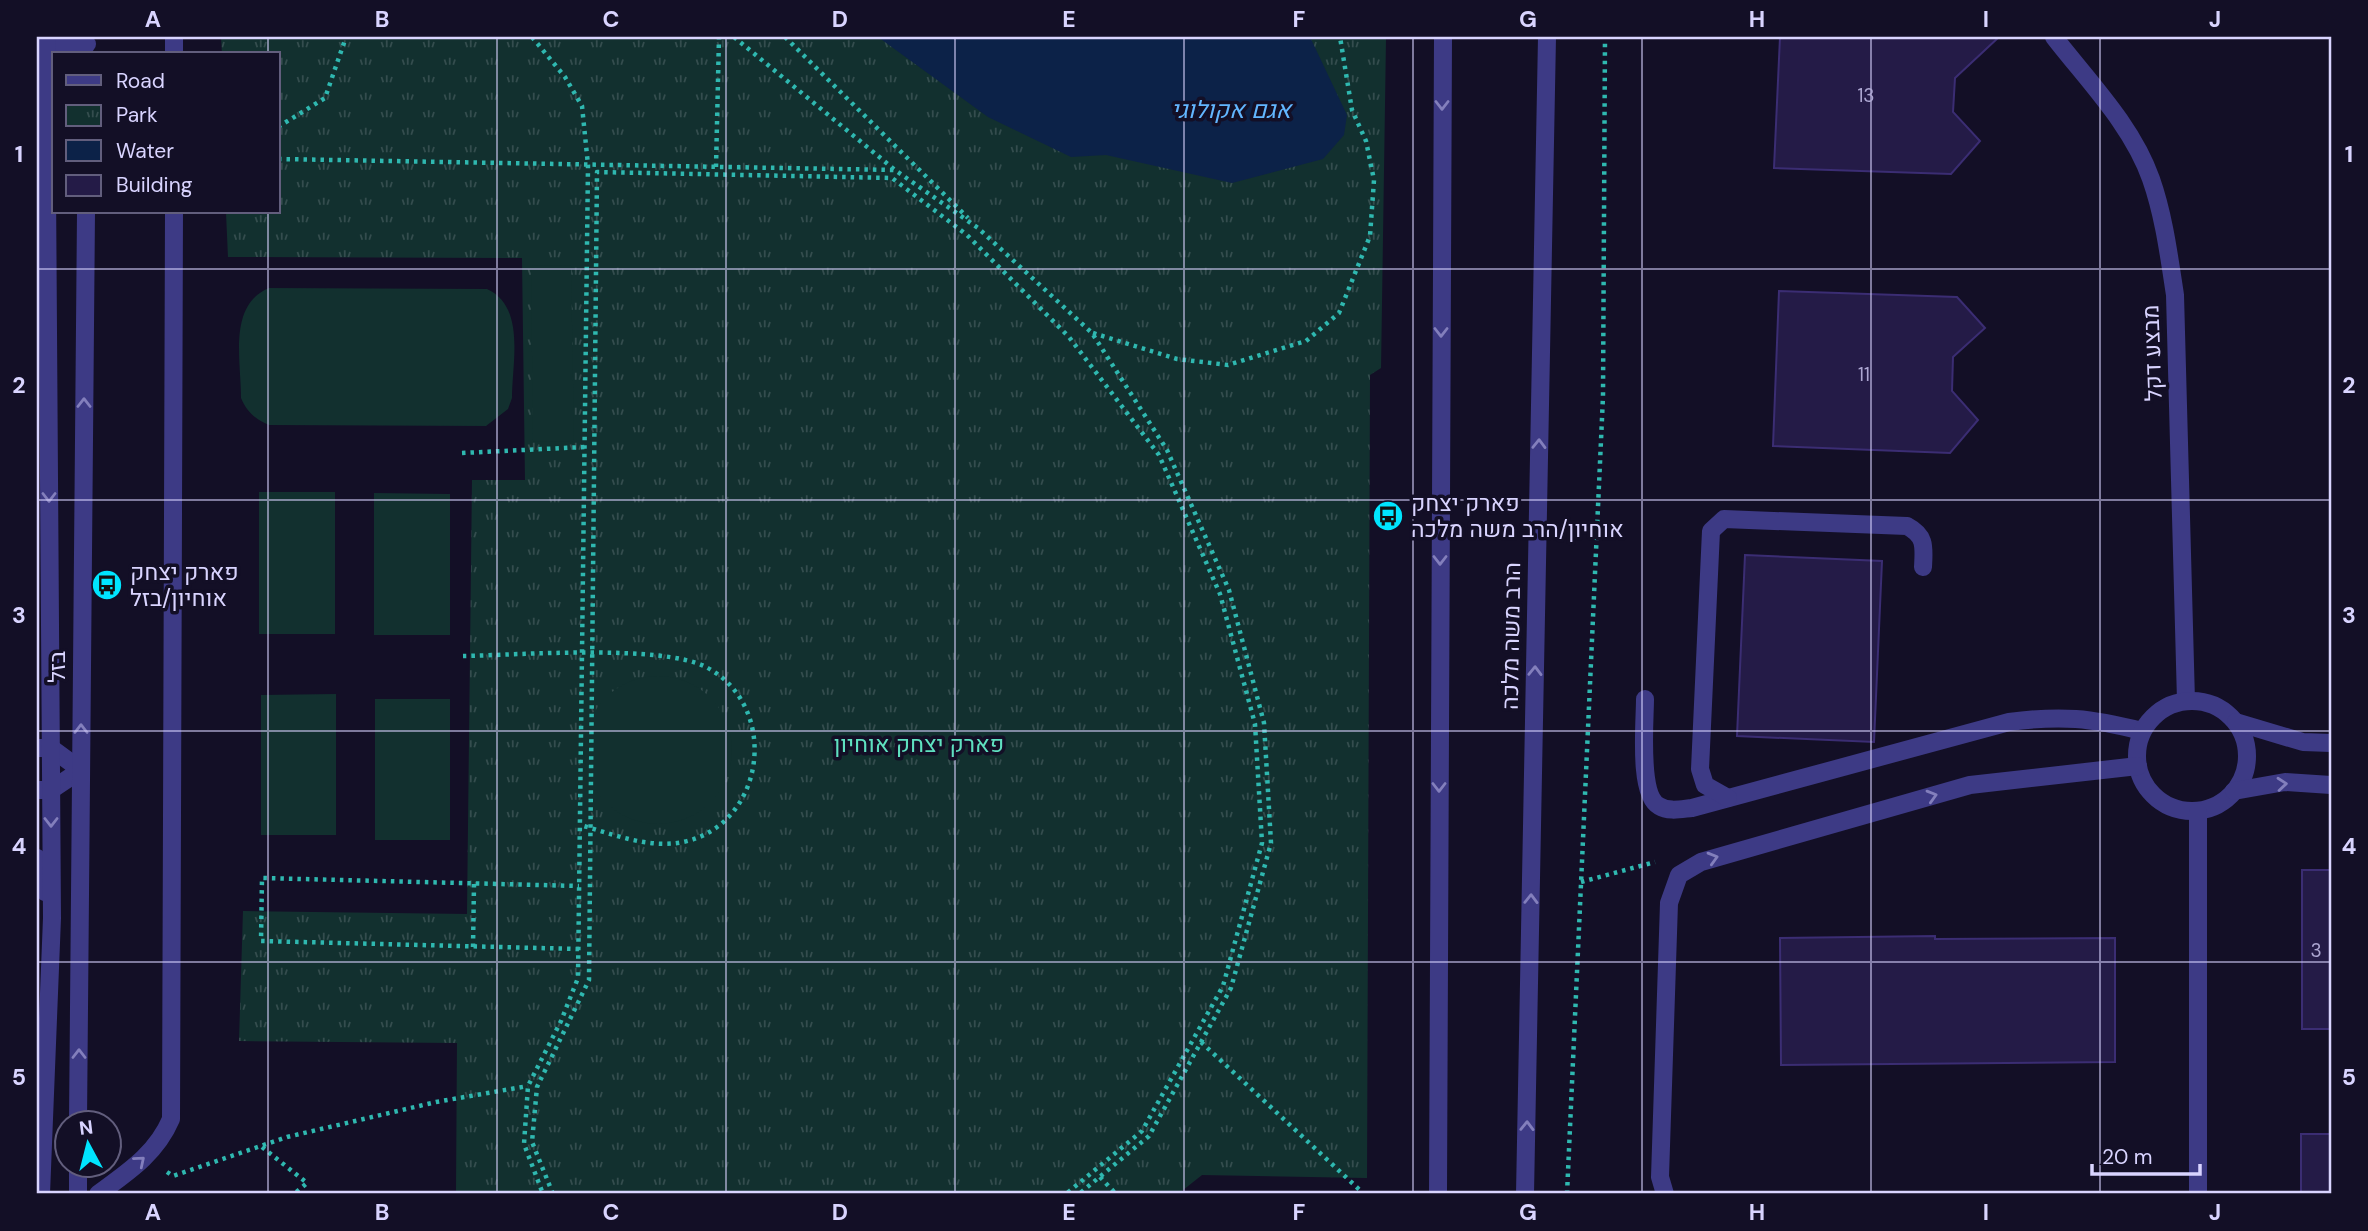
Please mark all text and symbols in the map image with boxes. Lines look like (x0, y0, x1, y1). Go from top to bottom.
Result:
text: A (145, 4, 161, 34)
text: B (375, 4, 389, 34)
text: C (603, 4, 619, 34)
text: D (832, 4, 848, 34)
text: E (1062, 4, 1076, 34)
text: F (1293, 4, 1306, 34)
text: G (1519, 4, 1537, 34)
text: H (1749, 4, 1765, 34)
text: I (1983, 4, 1989, 34)
text: J (2209, 4, 2221, 34)
legend (52, 52, 280, 214)
text: Road (116, 67, 165, 95)
house number: 13 (1857, 83, 1875, 108)
water label: אגם אקולוגי (1171, 94, 1294, 125)
one-way arrow (1434, 100, 1450, 111)
text: Park (116, 101, 158, 129)
text: Water (116, 137, 174, 165)
text: 1 (15, 139, 23, 169)
text: 1 (2345, 139, 2353, 169)
text: Building (116, 171, 193, 199)
street label: מבצע דקל (2135, 304, 2169, 402)
one-way arrow (1433, 328, 1449, 338)
house number: 11 (1858, 362, 1870, 387)
text: 2 (12, 370, 26, 400)
text: 2 (2342, 370, 2356, 400)
one-way arrow (76, 398, 92, 408)
one-way arrow (1532, 438, 1547, 449)
place label: פארק יצחק אוחיון/הרב משה מלכה (1411, 488, 1624, 544)
one-way arrow (41, 492, 57, 503)
bus stop icon: פארק יצחק אוחיון/הרב משה מלכה (1371, 499, 1405, 533)
one-way arrow (1432, 555, 1448, 566)
place label: פארק יצחק אוחיון/בזל (130, 557, 239, 613)
street label: הרב משה מלכה (1495, 562, 1527, 710)
bus stop icon: פארק יצחק אוחיון/בזל (90, 568, 124, 602)
text: 3 (12, 600, 26, 630)
text: 3 (2342, 600, 2356, 630)
street label: בזל (42, 651, 72, 683)
one-way arrow (1527, 665, 1543, 676)
one-way arrow (74, 723, 89, 734)
park label: פארק יצחק אוחיון (834, 729, 1004, 759)
one-way arrow (2277, 777, 2288, 792)
one-way arrow (1431, 783, 1447, 793)
one-way arrow (1926, 790, 1938, 804)
one-way arrow (43, 818, 59, 828)
text: 4 (12, 831, 27, 861)
text: 4 (2342, 831, 2357, 861)
one-way arrow (1707, 852, 1719, 867)
one-way arrow (1523, 893, 1539, 903)
house number: 3 (2310, 938, 2322, 963)
one-way arrow (71, 1049, 87, 1059)
text: 5 (12, 1062, 26, 1092)
text: 5 (2342, 1062, 2356, 1092)
north arrow (52, 1108, 122, 1178)
text: N (78, 1114, 94, 1141)
one-way arrow (1519, 1120, 1534, 1131)
scale bar (2092, 1133, 2200, 1177)
text: 20 m (2102, 1143, 2153, 1171)
one-way arrow (132, 1157, 145, 1169)
text: A (145, 1197, 161, 1227)
text: B (375, 1197, 389, 1227)
text: C (603, 1197, 619, 1227)
text: D (832, 1197, 848, 1227)
text: E (1062, 1197, 1076, 1227)
text: F (1293, 1197, 1306, 1227)
text: G (1519, 1197, 1537, 1227)
text: H (1749, 1197, 1765, 1227)
text: I (1983, 1197, 1989, 1227)
text: J (2209, 1197, 2221, 1227)

